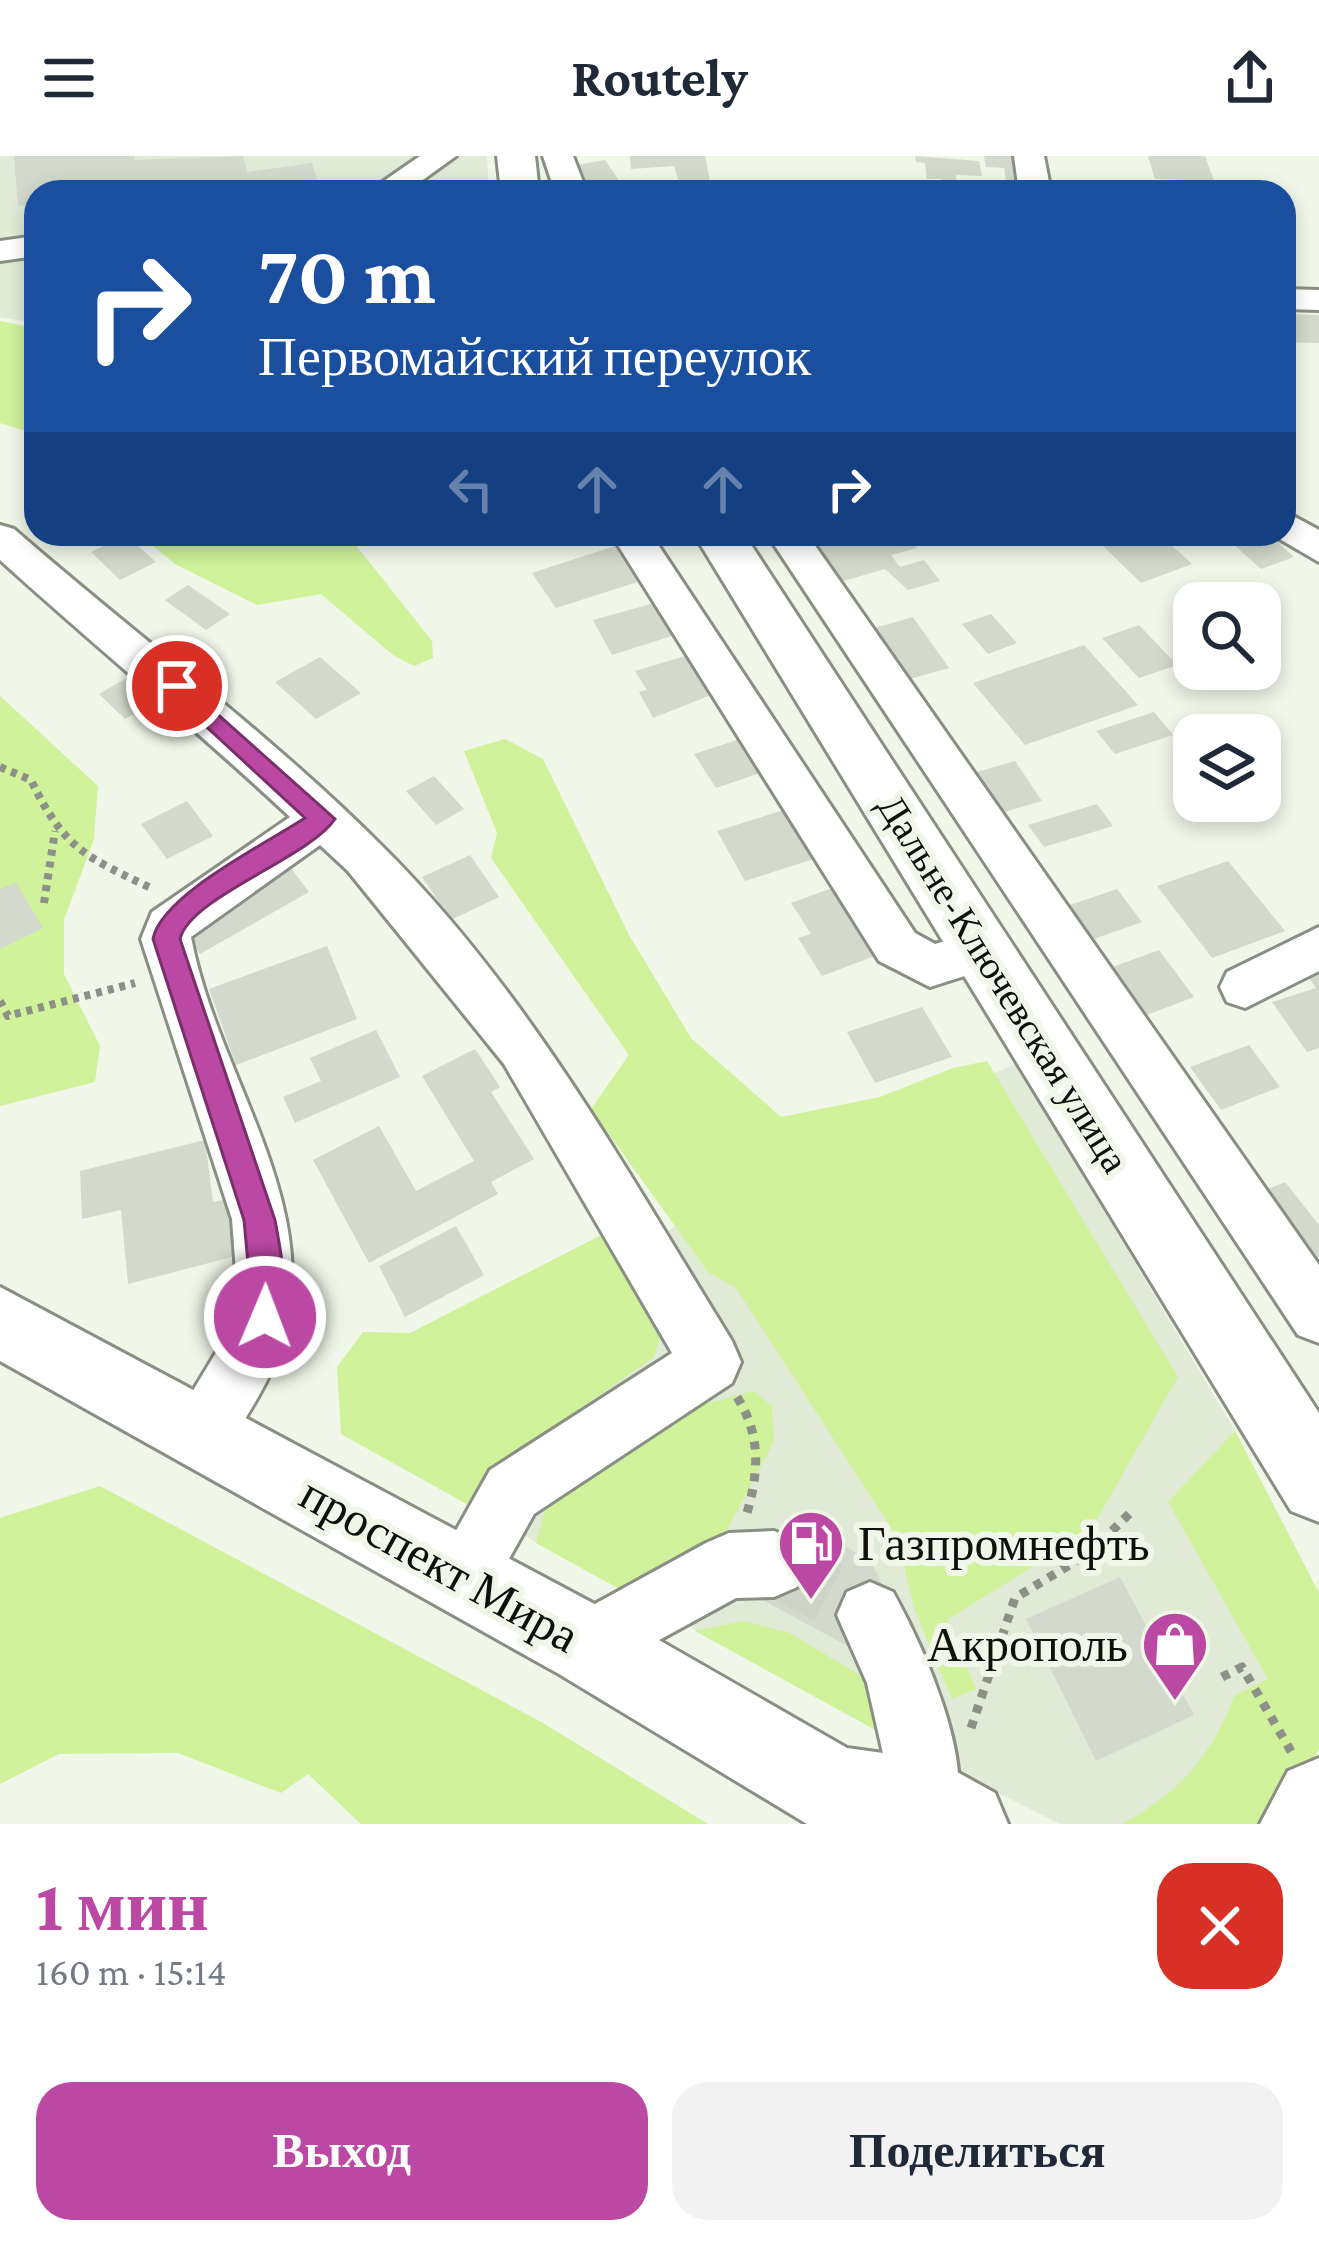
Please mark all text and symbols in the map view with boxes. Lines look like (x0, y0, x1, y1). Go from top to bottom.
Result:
icon: menu (36, 45, 102, 111)
icon: share (1217, 45, 1283, 111)
text: Routely (571, 48, 748, 108)
icon: right (60, 228, 216, 384)
text: 70 m (258, 228, 436, 321)
text: Первомайский переулок (258, 327, 811, 387)
icon: left (438, 456, 504, 522)
icon: ahead (564, 456, 630, 522)
icon: ahead (690, 456, 756, 522)
icon: right (816, 456, 882, 522)
map controls (1173, 582, 1281, 822)
button: search (1173, 582, 1281, 690)
pin (126, 635, 228, 737)
icon: arrive (144, 653, 210, 719)
button: layers (1173, 714, 1281, 822)
street label: Дальне-Ключевская улица (869, 787, 1138, 1180)
position arrow (202, 1254, 328, 1380)
street label: проспект Мира (292, 1466, 588, 1663)
fuel station icon: Газпромнефть (776, 1508, 846, 1602)
place label: Газпромнефть (858, 1517, 1150, 1570)
shop icon: Акрополь (1140, 1609, 1210, 1703)
place label: Акрополь (927, 1618, 1128, 1671)
button: close (1157, 1863, 1283, 1989)
text: 1 мин (36, 1865, 209, 1945)
text: 160 m · 15:14 (36, 1950, 227, 1993)
button: Выход (36, 2082, 648, 2220)
button: Поделиться (672, 2082, 1283, 2220)

